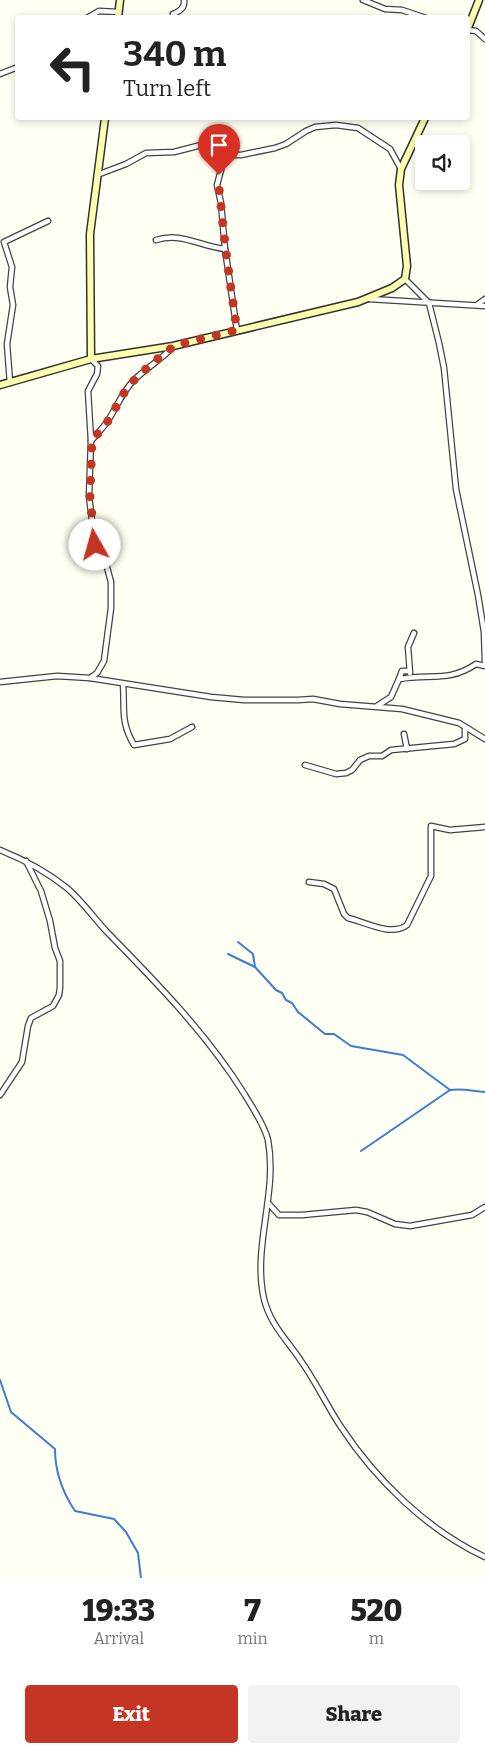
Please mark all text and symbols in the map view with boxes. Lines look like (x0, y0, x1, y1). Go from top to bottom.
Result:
text: 340 m (123, 33, 226, 75)
icon: left (40, 35, 105, 100)
text: Turn left (123, 75, 211, 102)
pin (198, 124, 240, 175)
icon: arrive (205, 131, 233, 159)
map controls (415, 135, 470, 190)
button: sound (415, 135, 470, 190)
position arrow (68, 518, 120, 570)
text: 19:33 (82, 1593, 155, 1629)
text: 7 (244, 1593, 261, 1629)
text: 520 (350, 1593, 403, 1629)
text: Arrival (93, 1629, 144, 1648)
text: min (238, 1629, 268, 1648)
text: m (369, 1629, 384, 1648)
button: Exit (25, 1685, 238, 1743)
button: Share (248, 1685, 460, 1743)

